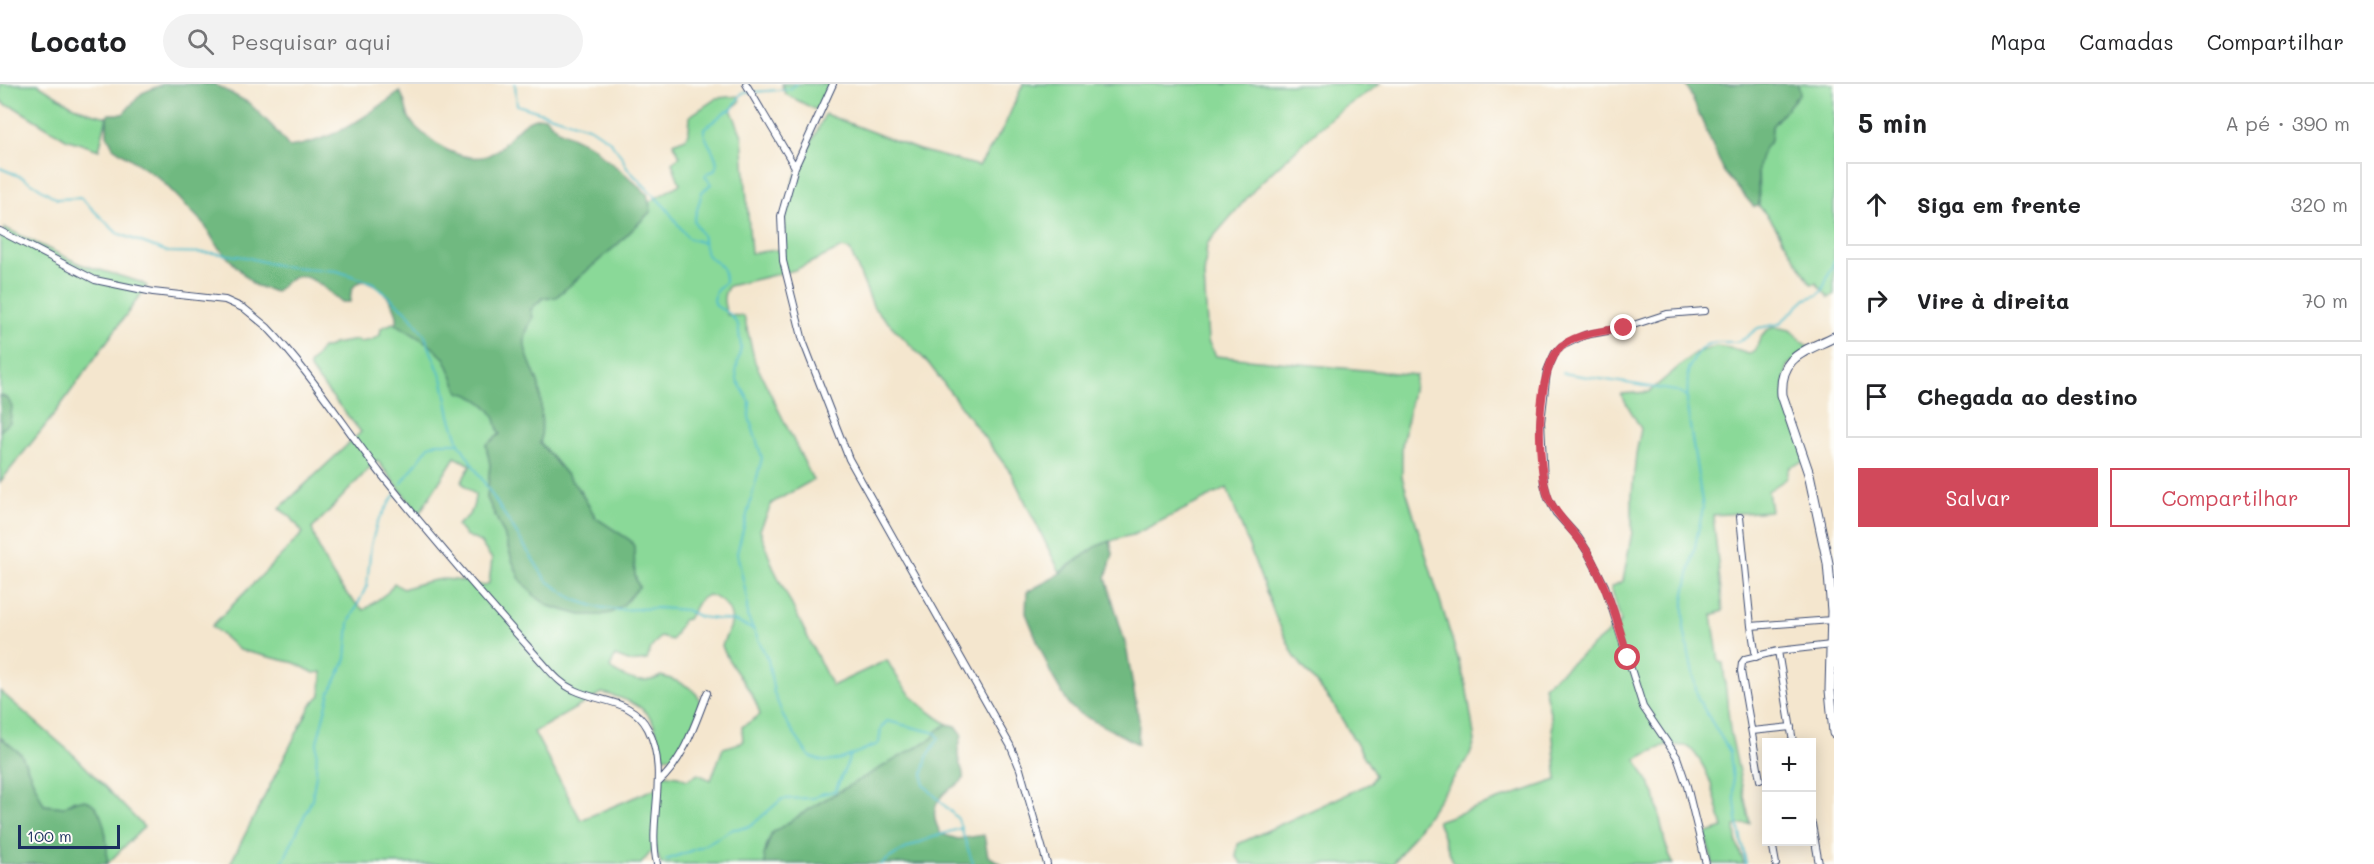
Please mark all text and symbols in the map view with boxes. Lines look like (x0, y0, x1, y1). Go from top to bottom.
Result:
search box (163, 14, 583, 68)
text: Locato (30, 23, 127, 59)
icon: search (184, 25, 217, 58)
text: Pesquisar aqui (232, 27, 391, 56)
text: Mapa (1990, 28, 2046, 55)
text: Camadas (2079, 28, 2174, 55)
text: Compartilhar (2207, 28, 2344, 55)
text: 5 min (1858, 106, 1927, 140)
text: A pé · 390 m (2225, 110, 2350, 136)
icon: ahead (1860, 188, 1893, 221)
text: Siga em frente (1917, 190, 2081, 219)
text: 320 m (2290, 191, 2348, 217)
icon: right (1860, 284, 1893, 317)
text: Vire à direita (1917, 286, 2070, 315)
text: 70 m (2302, 287, 2348, 313)
route end (1610, 314, 1636, 340)
icon: arrive (1860, 380, 1893, 413)
text: Chegada ao destino (1917, 382, 2137, 411)
button: Salvar (1858, 468, 2098, 527)
button: Compartilhar (2110, 468, 2350, 527)
route start (1614, 644, 1640, 670)
map controls (1762, 738, 1816, 846)
button: + (1762, 738, 1816, 792)
button: − (1762, 792, 1816, 846)
scale bar (18, 822, 120, 850)
text: 100 m (27, 825, 72, 846)

